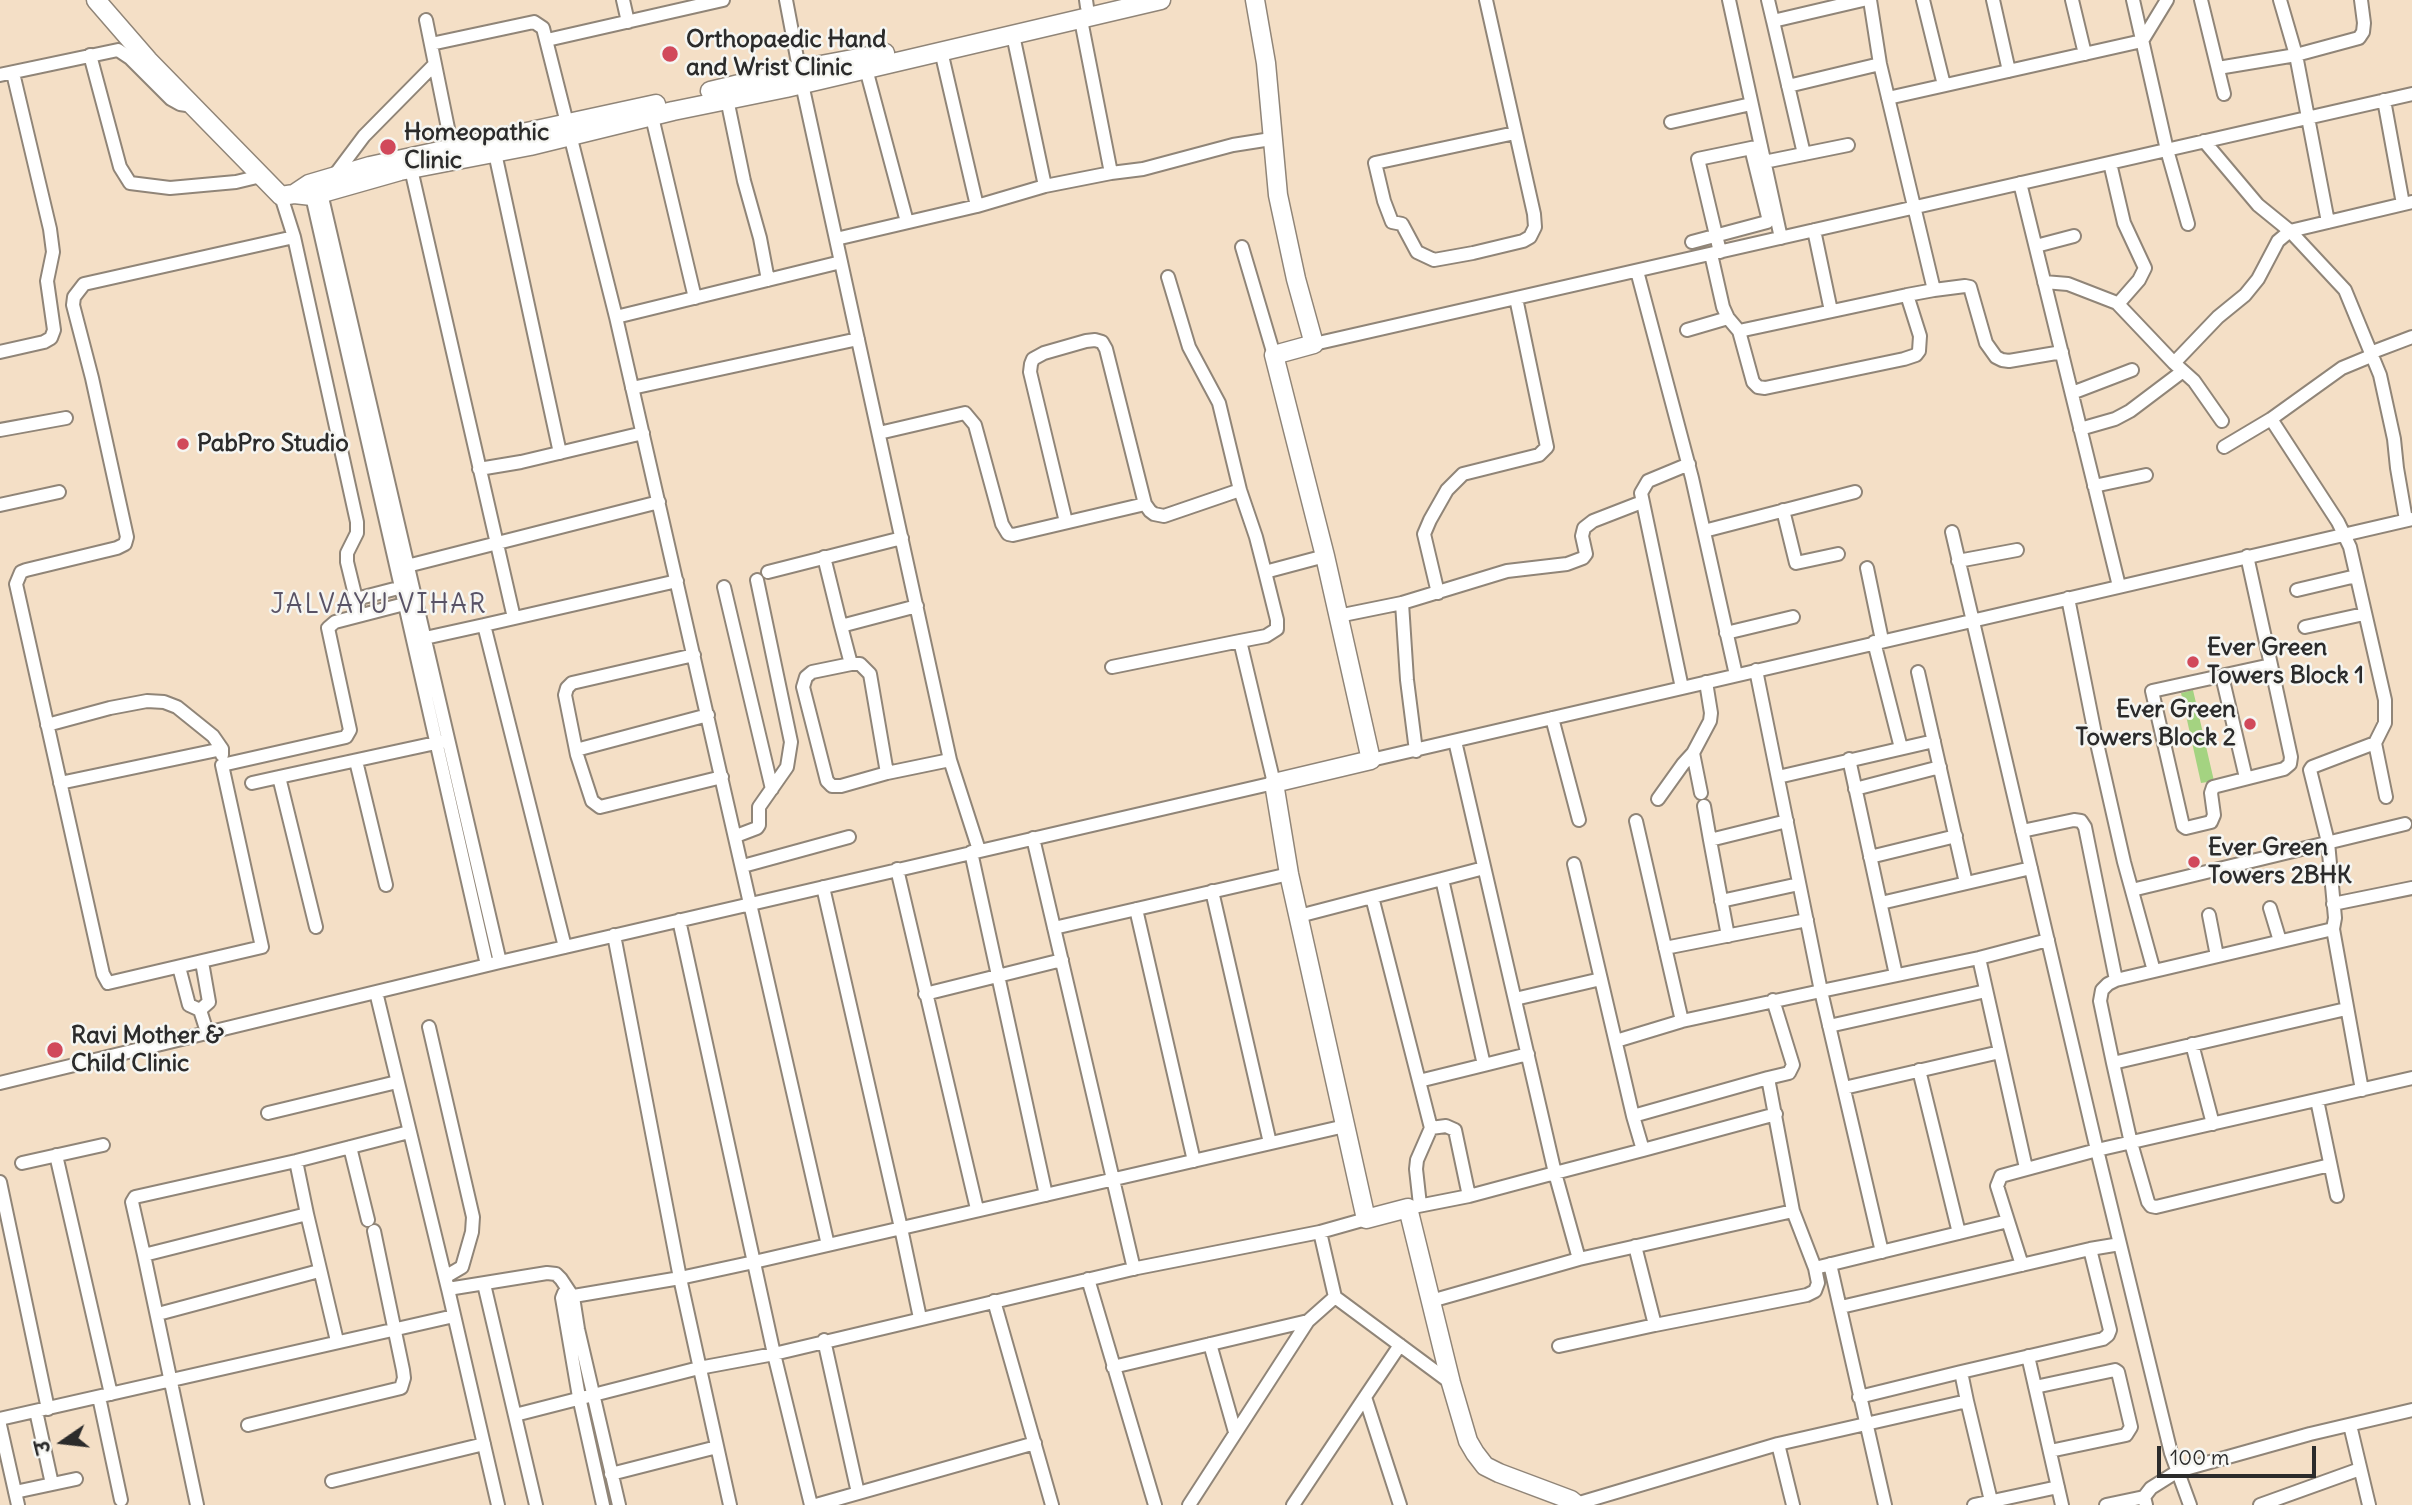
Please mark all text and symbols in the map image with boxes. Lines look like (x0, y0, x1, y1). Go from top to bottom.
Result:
place label: Orthopaedic Hand and Wrist Clinic (686, 26, 886, 82)
marker: Orthopaedic Hand and Wrist Clinic (660, 44, 680, 64)
place label: Homeopathic Clinic (404, 119, 549, 175)
marker: Homeopathic Clinic (378, 137, 398, 157)
place label: PabPro Studio (197, 430, 349, 458)
marker: PabPro Studio (175, 436, 191, 452)
district label: JALVAYU VIHAR (272, 590, 486, 622)
place label: Ever Green Towers Block 1 (2207, 634, 2364, 690)
marker: Ever Green Towers Block 1 (2185, 654, 2201, 670)
place label: Ever Green Towers Block 2 (2075, 696, 2236, 752)
marker: Ever Green Towers Block 2 (2242, 716, 2258, 732)
place label: Ever Green Towers 2BHK (2208, 834, 2352, 890)
marker: Ever Green Towers 2BHK (2186, 854, 2202, 870)
place label: Ravi Mother & Child Clinic (71, 1022, 224, 1078)
marker: Ravi Mother & Child Clinic (45, 1040, 65, 1060)
north arrow (28, 1407, 98, 1477)
scale bar (2160, 1432, 2319, 1476)
text: उ (29, 1438, 56, 1456)
text: 100 m (2170, 1444, 2229, 1471)

